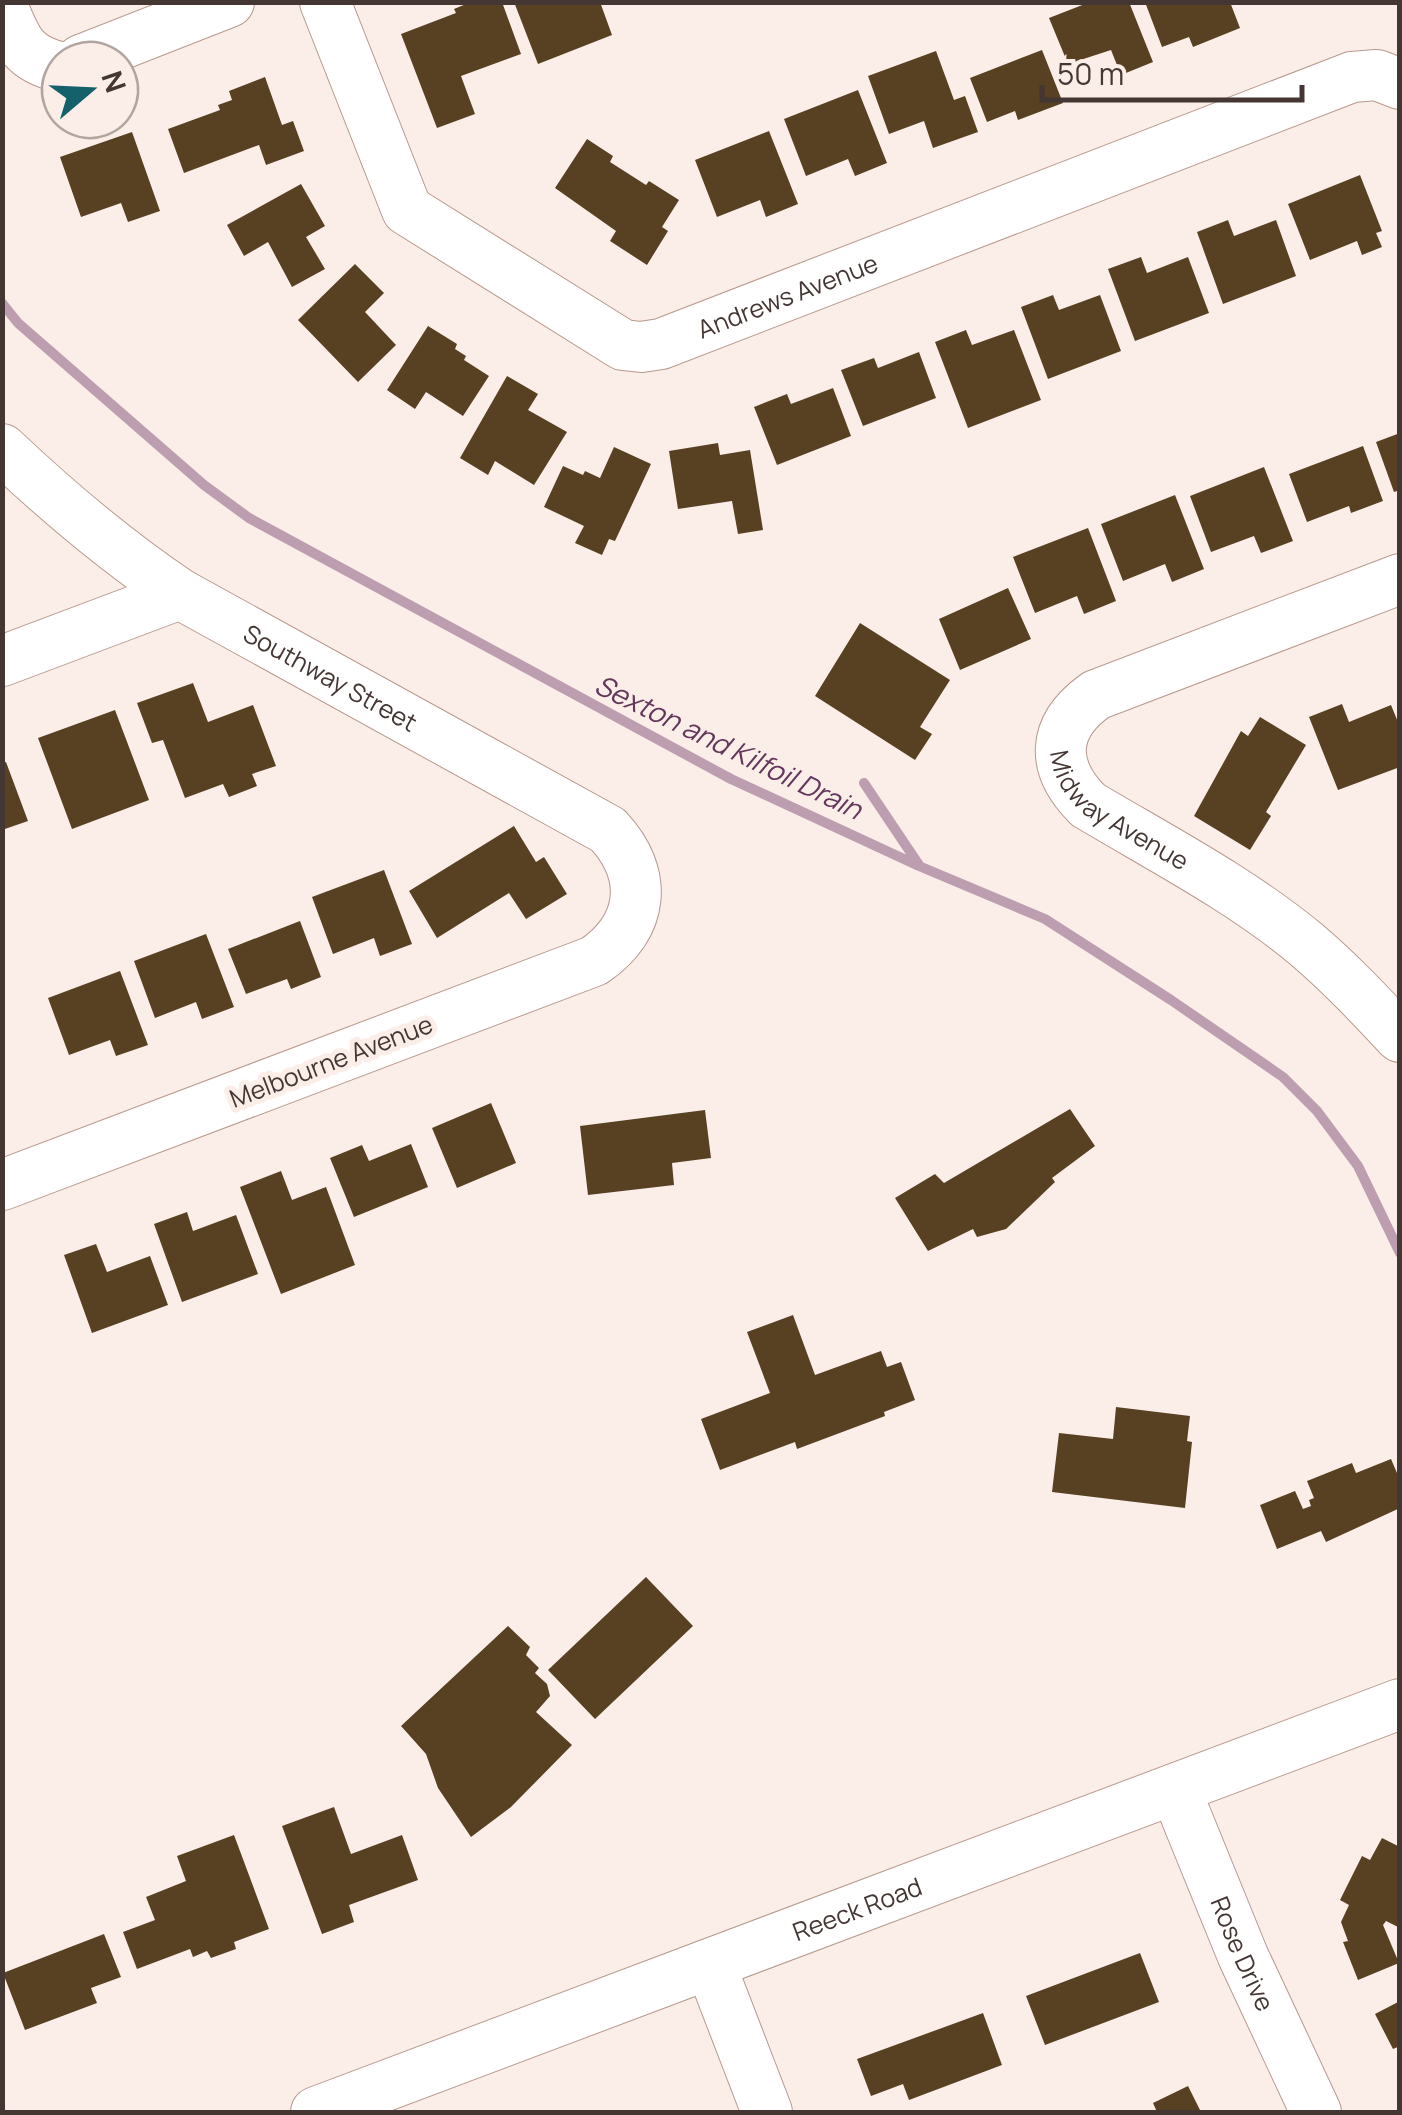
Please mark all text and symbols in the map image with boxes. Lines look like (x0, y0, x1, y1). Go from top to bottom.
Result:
north arrow (40, 40, 140, 140)
scale bar (1042, 40, 1302, 102)
text: 50 m (1057, 53, 1124, 94)
text: N (93, 66, 136, 97)
street label: Andrews Avenue (692, 244, 883, 346)
street label: Southway Street (238, 615, 424, 739)
water label: Sexton and Kilfoil Drain (589, 665, 870, 828)
street label: Midway Avenue (1043, 747, 1196, 878)
street label: Melbourne Avenue (224, 1006, 438, 1116)
street label: Reeck Road (787, 1868, 927, 1949)
street label: Rose Drive (1203, 1891, 1284, 2016)

